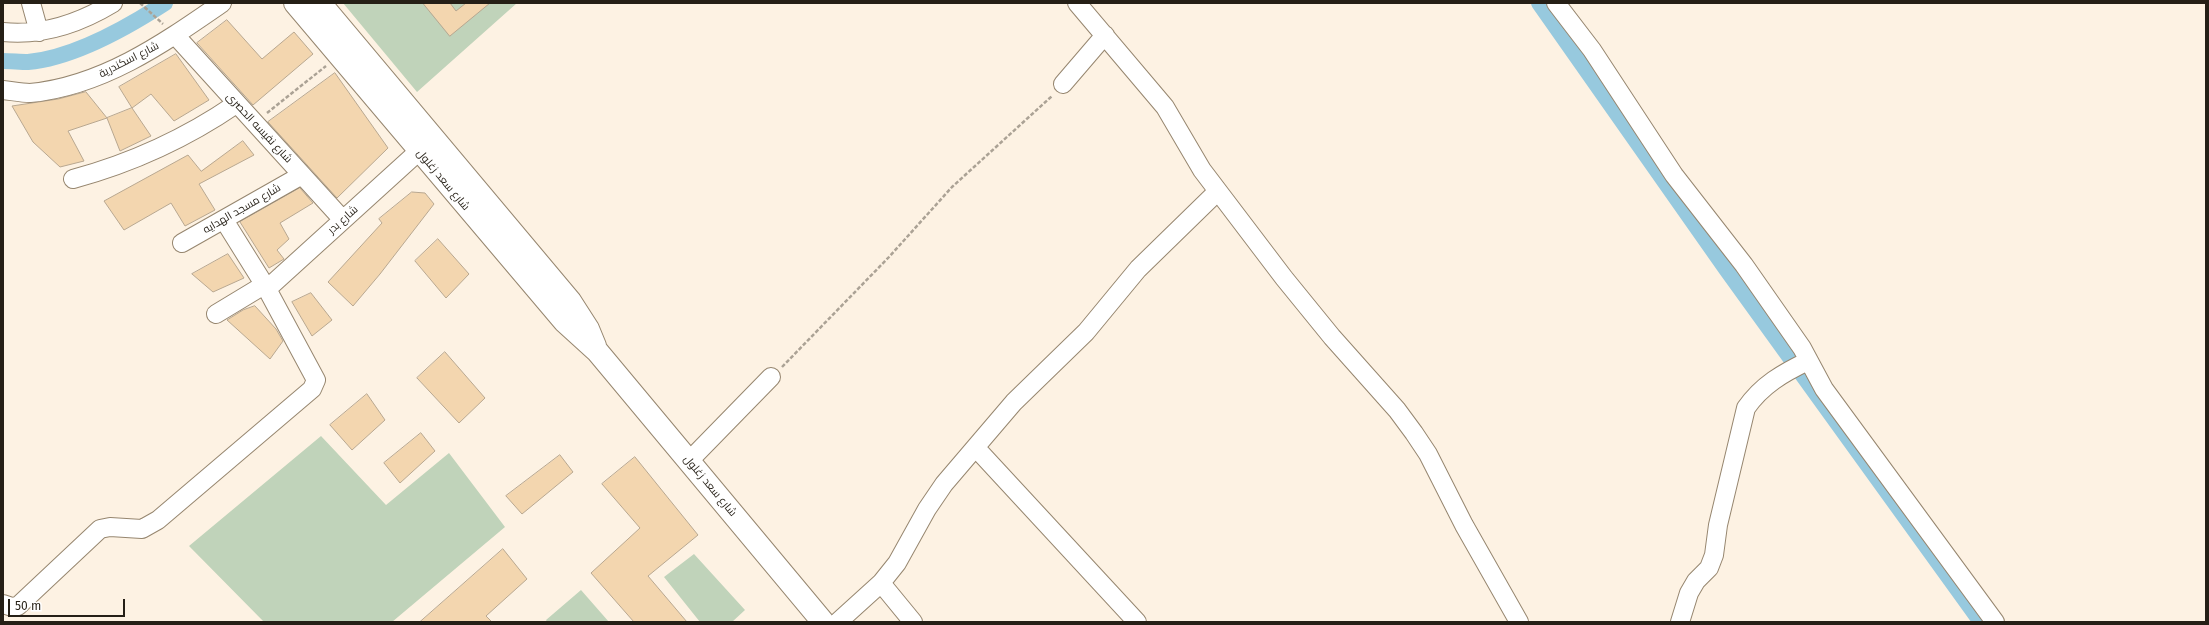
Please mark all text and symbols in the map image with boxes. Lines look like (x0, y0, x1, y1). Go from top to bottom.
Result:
street label: شارع اسكندرية (97, 39, 161, 81)
street label: شارع نفيسه الحصرى (223, 90, 295, 166)
street label: شارع سعد زغلول (414, 147, 472, 213)
street label: شارع مسجد الهدايه (201, 181, 283, 237)
street label: شارع بدر (325, 203, 361, 237)
street label: شارع سعد زغلول (681, 453, 739, 519)
scale bar (10, 591, 127, 617)
text: 50 m (15, 599, 41, 613)

